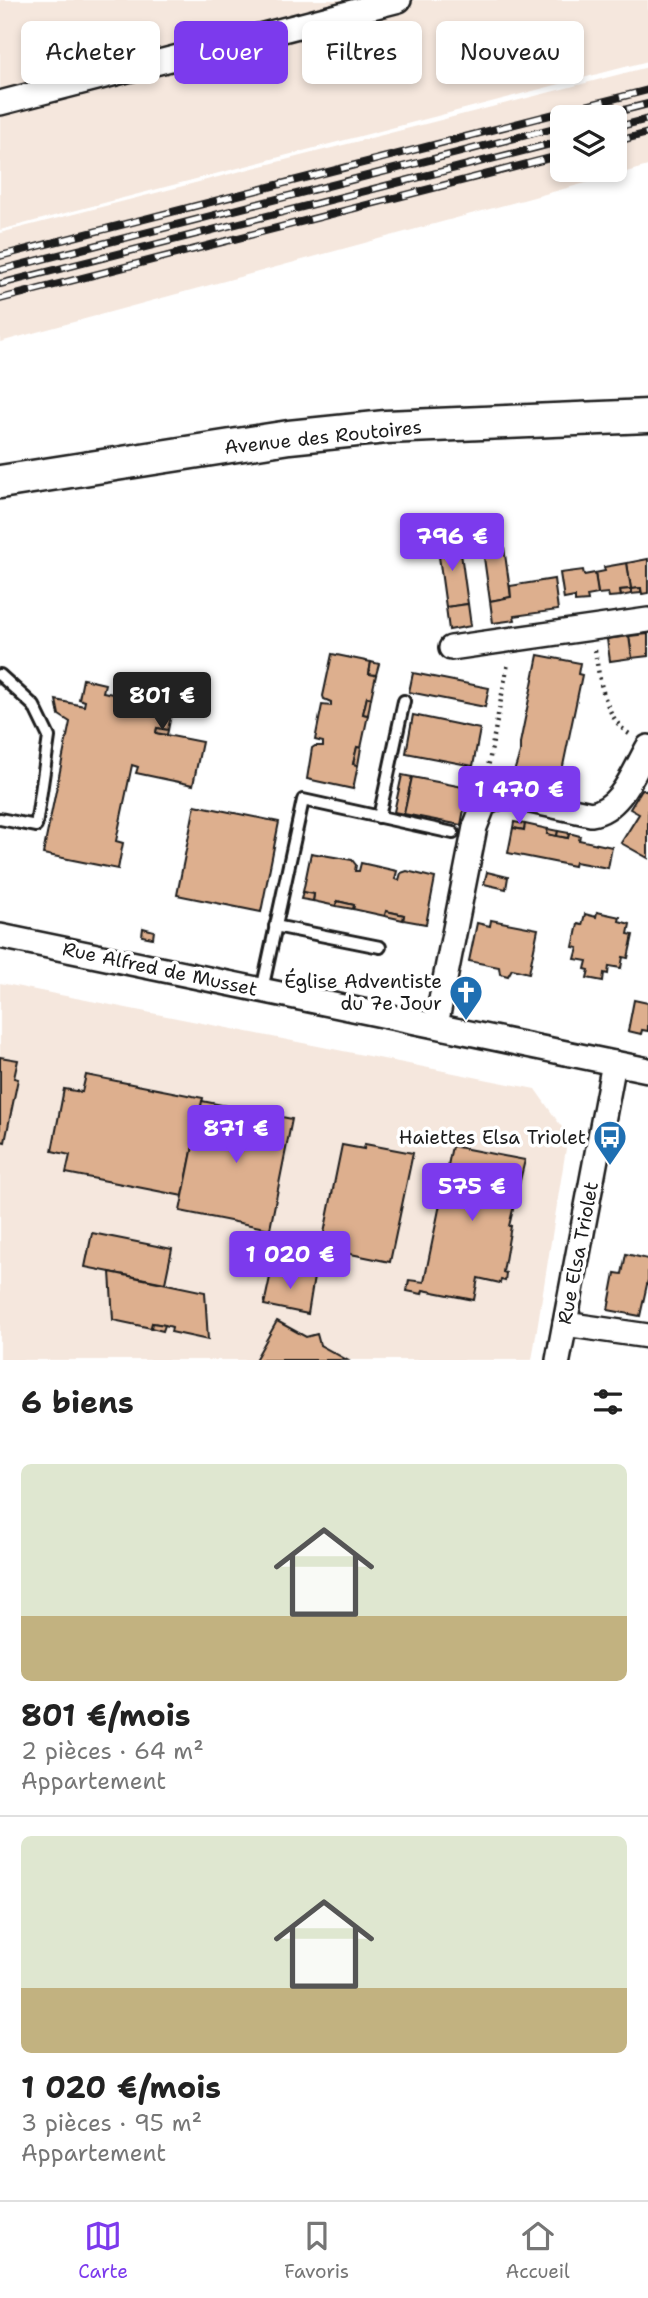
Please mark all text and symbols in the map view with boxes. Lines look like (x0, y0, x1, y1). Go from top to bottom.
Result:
chip: Acheter (21, 21, 160, 84)
chip: Louer (174, 21, 288, 84)
chip: Filtres (302, 21, 422, 84)
chip: Nouveau (436, 21, 584, 84)
map controls (550, 105, 627, 182)
button: layers (550, 105, 627, 182)
street label: Avenue des Routoires (223, 414, 423, 460)
pin: 796 € (403, 514, 501, 573)
text: 796 € (416, 521, 488, 551)
pin: 801 € (113, 672, 211, 732)
text: 801 € (129, 680, 195, 710)
pin: 1 470 € (454, 766, 584, 826)
text: 1 470 € (474, 774, 564, 804)
street label: Rue Alfred de Musset (60, 936, 260, 1002)
place label: Église Adventiste du 7e Jour (284, 968, 442, 1016)
church icon: Église Adventiste du 7e Jour (447, 973, 485, 1022)
pin: 871 € (187, 1106, 285, 1165)
text: 871 € (203, 1113, 269, 1143)
bus stop icon: Haiettes Elsa Triolet (591, 1118, 629, 1167)
place label: Haiettes Elsa Triolet (399, 1125, 586, 1150)
pin: 575 € (423, 1164, 521, 1223)
text: 575 € (438, 1171, 506, 1201)
street label: Rue Elsa Triolet (552, 1180, 604, 1326)
pin: 1 020 € (225, 1232, 355, 1291)
text: 1 020 € (245, 1239, 335, 1269)
text: 6 biens (21, 1382, 134, 1423)
icon: filters (589, 1383, 627, 1421)
icon: home (261, 1509, 387, 1635)
text: 801 €/mois (21, 1695, 191, 1736)
text: 2 pièces · 64 m² (21, 1736, 204, 1766)
text: Appartement (21, 1766, 166, 1796)
icon: home (261, 1881, 387, 2007)
text: 1 020 €/mois (21, 2067, 221, 2108)
text: 3 pièces · 95 m² (21, 2108, 202, 2138)
text: Appartement (21, 2138, 166, 2168)
tab: Carte (78, 2217, 128, 2284)
tab: Favoris (284, 2217, 349, 2284)
tab: Accueil (505, 2217, 570, 2284)

